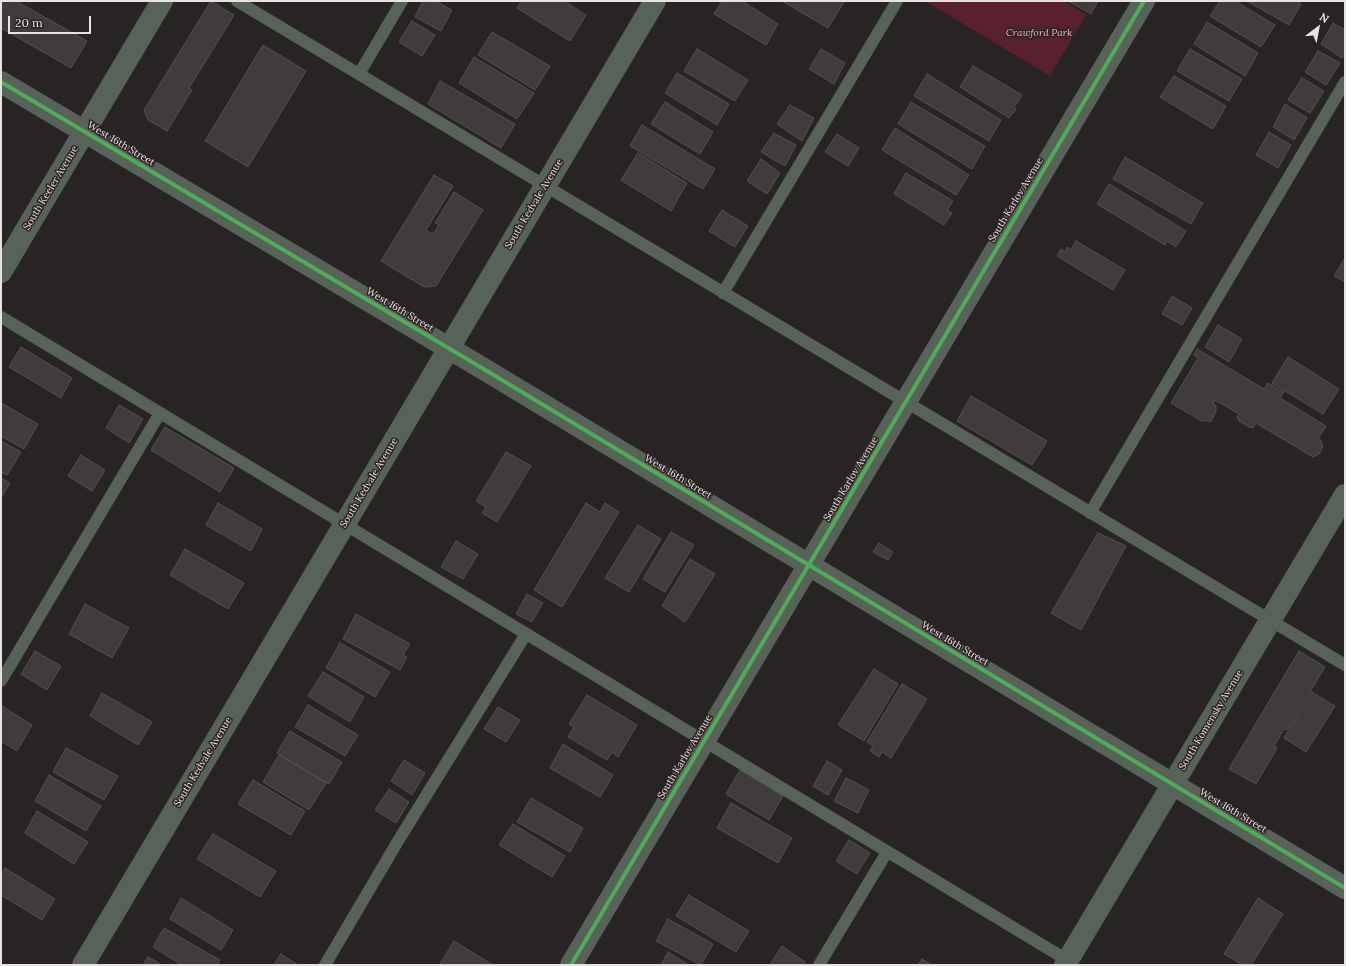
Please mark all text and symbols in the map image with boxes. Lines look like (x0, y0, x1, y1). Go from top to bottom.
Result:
scale bar (10, 8, 93, 34)
north arrow (1298, 8, 1338, 48)
text: N (1317, 10, 1332, 26)
text: 20 m (15, 15, 43, 30)
park label: Crawford Park (1006, 27, 1072, 39)
street label: West 16th Street (85, 119, 157, 169)
street label: South Keeler Avenue (21, 144, 81, 232)
street label: South Karlov Avenue (986, 156, 1046, 244)
street label: South Kedvale Avenue (502, 157, 566, 251)
street label: West 16th Street (364, 285, 436, 335)
street label: South Karlov Avenue (821, 435, 881, 523)
street label: South Kedvale Avenue (337, 436, 401, 530)
street label: West 16th Street (642, 452, 714, 502)
street label: West 16th Street (919, 619, 991, 669)
street label: South Komensky Avenue (1176, 668, 1246, 772)
street label: South Karlov Avenue (655, 713, 715, 801)
street label: South Kedvale Avenue (171, 715, 235, 809)
street label: West 16th Street (1197, 786, 1269, 836)

